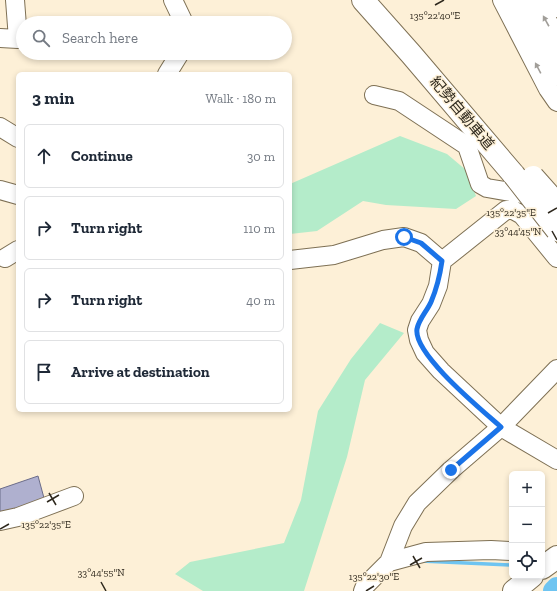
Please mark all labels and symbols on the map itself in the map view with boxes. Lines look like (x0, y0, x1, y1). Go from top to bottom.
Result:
text: 135°22'40"E (410, 10, 460, 22)
one-way arrow (542, 15, 549, 27)
one-way arrow (534, 63, 541, 74)
street label: 紀勢自動車道 (426, 73, 498, 153)
text: 135°22'35"E (486, 207, 536, 219)
text: 33°44'45"N (494, 226, 542, 238)
route start (395, 228, 413, 246)
route end (442, 461, 460, 479)
text: 135°22'35"E (21, 519, 71, 531)
text: 33°44'55"N (77, 567, 125, 579)
text: 135°22'30"E (349, 571, 399, 583)

